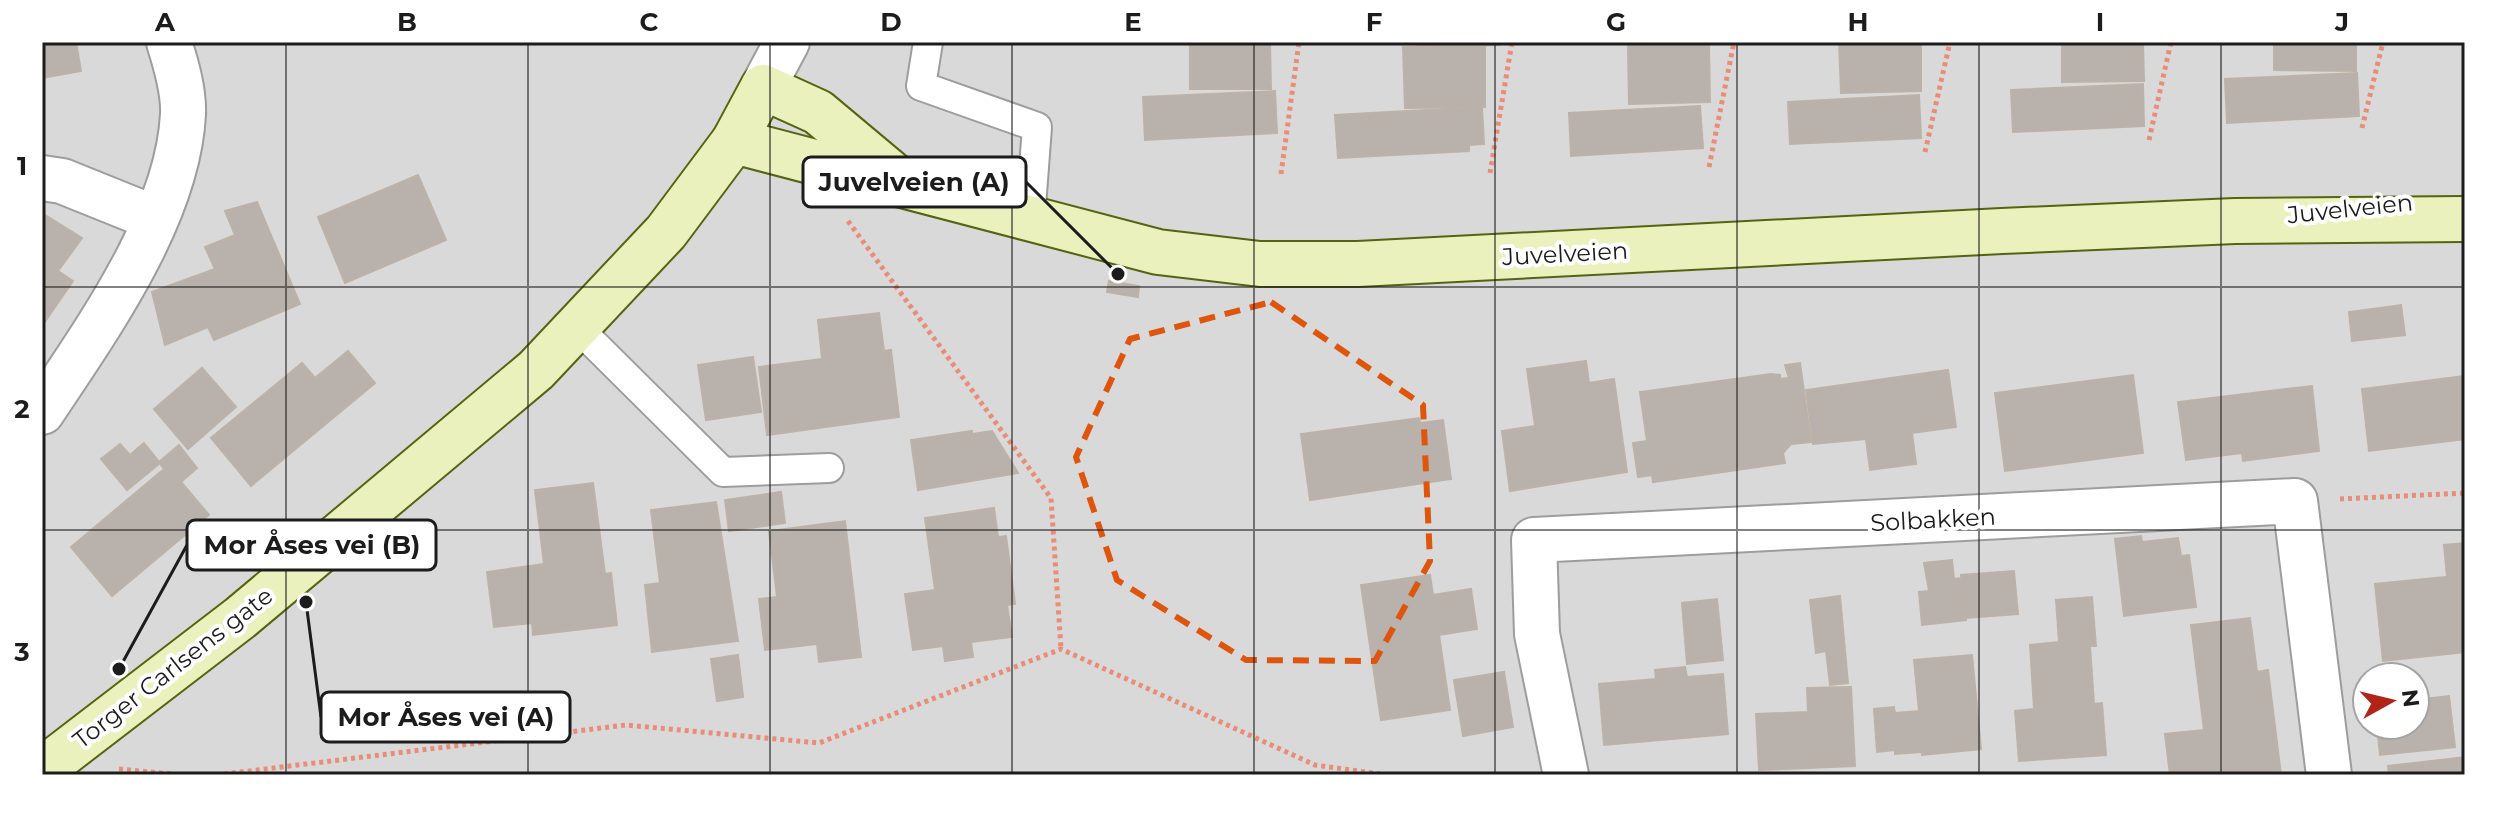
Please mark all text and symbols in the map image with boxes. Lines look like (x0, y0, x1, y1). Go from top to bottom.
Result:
text: A (154, 6, 176, 38)
text: B (397, 6, 417, 38)
text: C (640, 6, 659, 38)
text: D (880, 6, 902, 38)
text: E (1124, 6, 1142, 38)
text: F (1366, 6, 1382, 38)
text: G (1606, 6, 1626, 38)
text: H (1847, 6, 1869, 38)
text: I (2096, 6, 2104, 38)
text: J (2334, 6, 2349, 38)
text: 1 (17, 150, 27, 182)
callout: Juvelveien (A) (803, 157, 1026, 207)
text: Juvelveien (A) (817, 166, 1010, 198)
street label: Juvelveien (2285, 187, 2414, 230)
street label: Juvelveien (1500, 236, 1629, 271)
text: 2 (14, 393, 30, 425)
street label: Solbakken (1870, 502, 1996, 537)
callout: Mor Åses vei (B) (187, 520, 436, 570)
text: Mor Åses vei (B) (204, 529, 420, 561)
street label: Torger Carlsens gate (67, 581, 278, 755)
text: 3 (13, 636, 30, 668)
north arrow (2351, 661, 2431, 741)
text: N (2396, 688, 2425, 709)
callout: Mor Åses vei (A) (321, 692, 570, 742)
text: Mor Åses vei (A) (338, 701, 554, 733)

